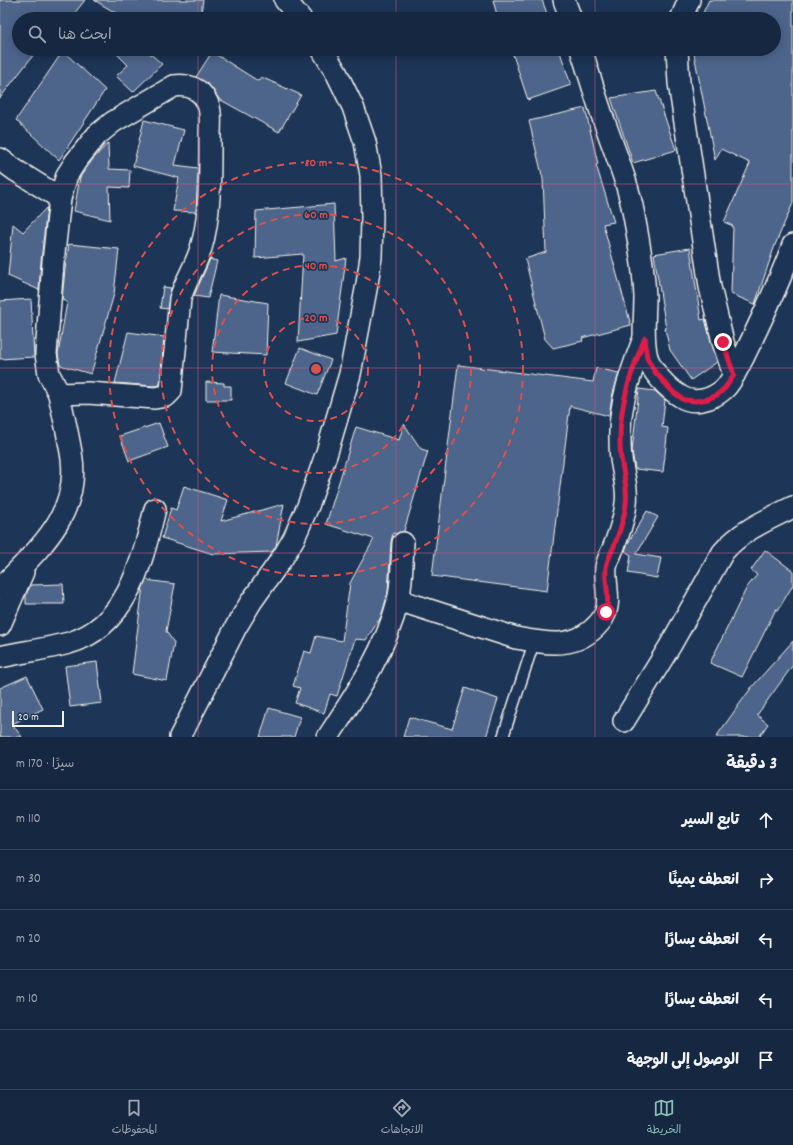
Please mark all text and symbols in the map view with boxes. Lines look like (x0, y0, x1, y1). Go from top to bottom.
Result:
search box (12, 12, 781, 56)
icon: search (26, 23, 48, 45)
text: ابحث هنا (58, 25, 112, 47)
text: 80 m (305, 155, 327, 172)
text: 60 m (304, 207, 328, 224)
text: 40 m (305, 258, 327, 275)
text: 20 m (305, 310, 327, 327)
route end (714, 333, 732, 351)
centre of rings (309, 362, 323, 376)
route start (597, 603, 615, 621)
scale bar (12, 709, 64, 728)
text: 20 m (18, 710, 39, 726)
text: 3 دقيقة (726, 753, 777, 777)
text: سيرًا · 170 m (16, 755, 74, 774)
icon: ahead (755, 809, 777, 831)
text: 110 m (16, 810, 41, 829)
text: تابع السير (682, 810, 739, 832)
icon: right (755, 869, 777, 891)
text: 30 m (16, 870, 41, 889)
text: انعطف يمينًا (669, 870, 739, 892)
icon: left (755, 929, 777, 951)
text: 20 m (16, 930, 41, 949)
text: انعطف يسارًا (665, 930, 739, 952)
icon: left (755, 989, 777, 1011)
text: 10 m (16, 990, 38, 1009)
text: انعطف يسارًا (665, 990, 739, 1012)
icon: arrive (755, 1049, 777, 1071)
text: الوصول إلى الوجهة (627, 1050, 739, 1072)
tab: المحفوظات (112, 1097, 157, 1139)
tab: الاتجاهات (381, 1097, 423, 1139)
tab: الخريطة (647, 1097, 681, 1139)

